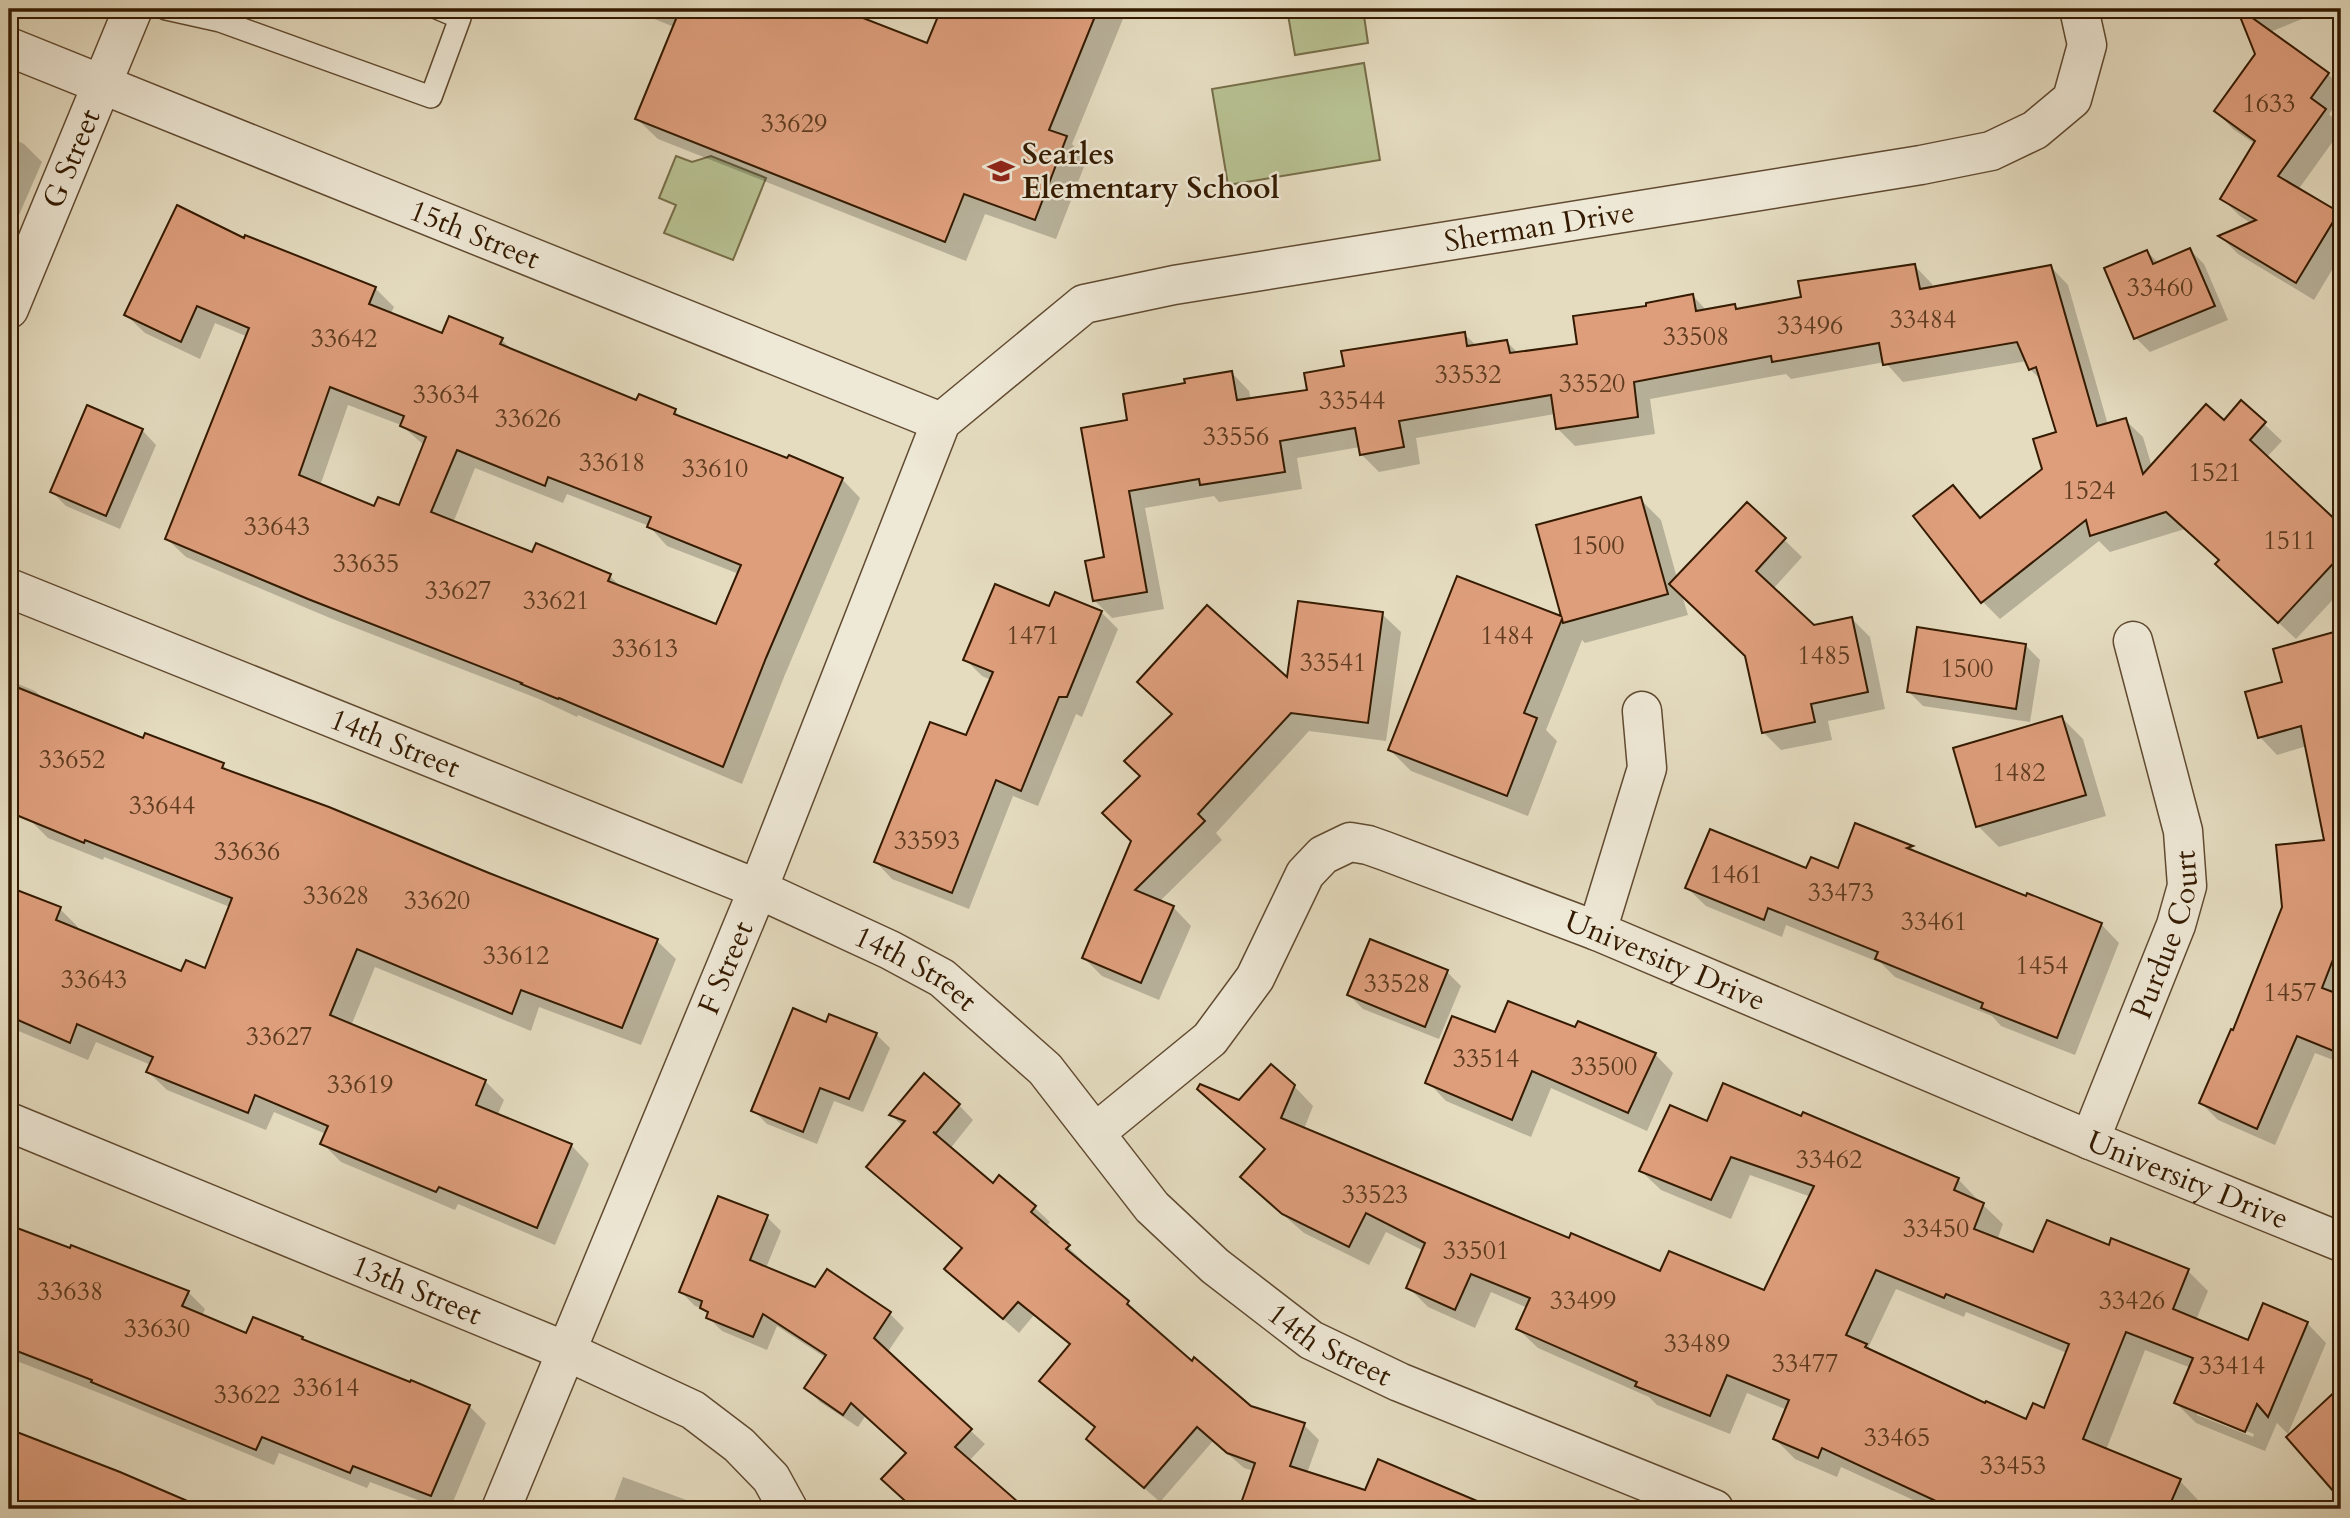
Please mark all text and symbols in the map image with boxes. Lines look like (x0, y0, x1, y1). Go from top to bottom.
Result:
house number: 1633 (2242, 86, 2296, 121)
street label: G Street (33, 102, 111, 214)
house number: 33629 (761, 106, 827, 141)
place label: Searles Elementary School (1022, 134, 1280, 209)
school or university icon: Searles Elementary School (986, 156, 1016, 186)
street label: 15th Street (403, 190, 546, 280)
street label: Sherman Drive (1441, 191, 1637, 262)
house number: 33460 (2127, 270, 2193, 305)
house number: 33484 (1890, 302, 1956, 337)
house number: 33496 (1777, 308, 1843, 343)
house number: 33508 (1663, 319, 1729, 354)
house number: 33642 (311, 321, 377, 356)
house number: 33532 (1435, 357, 1501, 392)
house number: 33520 (1559, 366, 1625, 401)
house number: 33634 (413, 377, 479, 412)
house number: 33544 (1319, 383, 1385, 418)
house number: 33626 (495, 401, 561, 436)
house number: 33556 (1203, 419, 1269, 454)
house number: 33618 (579, 445, 645, 480)
house number: 33610 (682, 451, 748, 486)
house number: 1521 (2188, 455, 2242, 490)
house number: 1524 (2062, 473, 2116, 508)
house number: 33643 (244, 509, 310, 544)
house number: 1511 (2263, 523, 2317, 558)
house number: 1500 (1571, 528, 1625, 563)
house number: 33635 (333, 546, 399, 581)
house number: 33627 (425, 573, 491, 608)
house number: 33621 (523, 583, 589, 618)
house number: 1471 (1006, 618, 1060, 653)
house number: 1484 (1480, 618, 1534, 653)
house number: 33613 (612, 631, 678, 666)
house number: 1485 (1797, 638, 1851, 673)
house number: 33541 (1300, 645, 1366, 680)
house number: 1500 (1940, 651, 1994, 686)
street label: 14th Street (324, 699, 466, 788)
house number: 33652 (39, 742, 105, 777)
house number: 1482 (1992, 755, 2046, 790)
house number: 33644 (129, 788, 195, 823)
house number: 33593 (894, 823, 960, 858)
house number: 33636 (214, 834, 280, 869)
street label: Purdue Court (2121, 848, 2208, 1025)
house number: 1461 (1709, 857, 1763, 892)
house number: 33473 (1808, 875, 1874, 910)
house number: 33628 (303, 878, 369, 913)
house number: 33620 (404, 883, 470, 918)
street label: University Drive (1559, 901, 1772, 1021)
house number: 33461 (1901, 904, 1967, 939)
street label: F Street (688, 915, 764, 1021)
street label: 14th Street (847, 916, 986, 1021)
house number: 33612 (483, 938, 549, 973)
house number: 1454 (2015, 948, 2069, 983)
house number: 33643 (61, 962, 127, 997)
house number: 33528 (1364, 966, 1430, 1001)
house number: 1457 (2263, 975, 2317, 1010)
house number: 33627 (246, 1019, 312, 1054)
house number: 33514 (1453, 1041, 1519, 1076)
house number: 33500 (1571, 1049, 1637, 1084)
house number: 33619 (327, 1067, 393, 1102)
street label: University Drive (2081, 1121, 2295, 1240)
house number: 33462 (1796, 1142, 1862, 1177)
house number: 33523 (1342, 1177, 1408, 1212)
house number: 33450 (1903, 1211, 1969, 1246)
house number: 33501 (1443, 1233, 1509, 1268)
street label: 13th Street (346, 1245, 488, 1335)
house number: 33638 (37, 1274, 103, 1309)
house number: 33499 (1550, 1283, 1616, 1318)
house number: 33426 (2099, 1283, 2165, 1318)
street label: 14th Street (1259, 1294, 1399, 1397)
house number: 33630 (124, 1311, 190, 1346)
house number: 33489 (1664, 1326, 1730, 1361)
house number: 33477 (1772, 1346, 1838, 1381)
house number: 33414 (2199, 1348, 2265, 1383)
house number: 33614 (293, 1370, 359, 1405)
house number: 33622 (214, 1377, 280, 1412)
house number: 33465 (1864, 1420, 1930, 1455)
house number: 33453 (1980, 1448, 2046, 1483)

